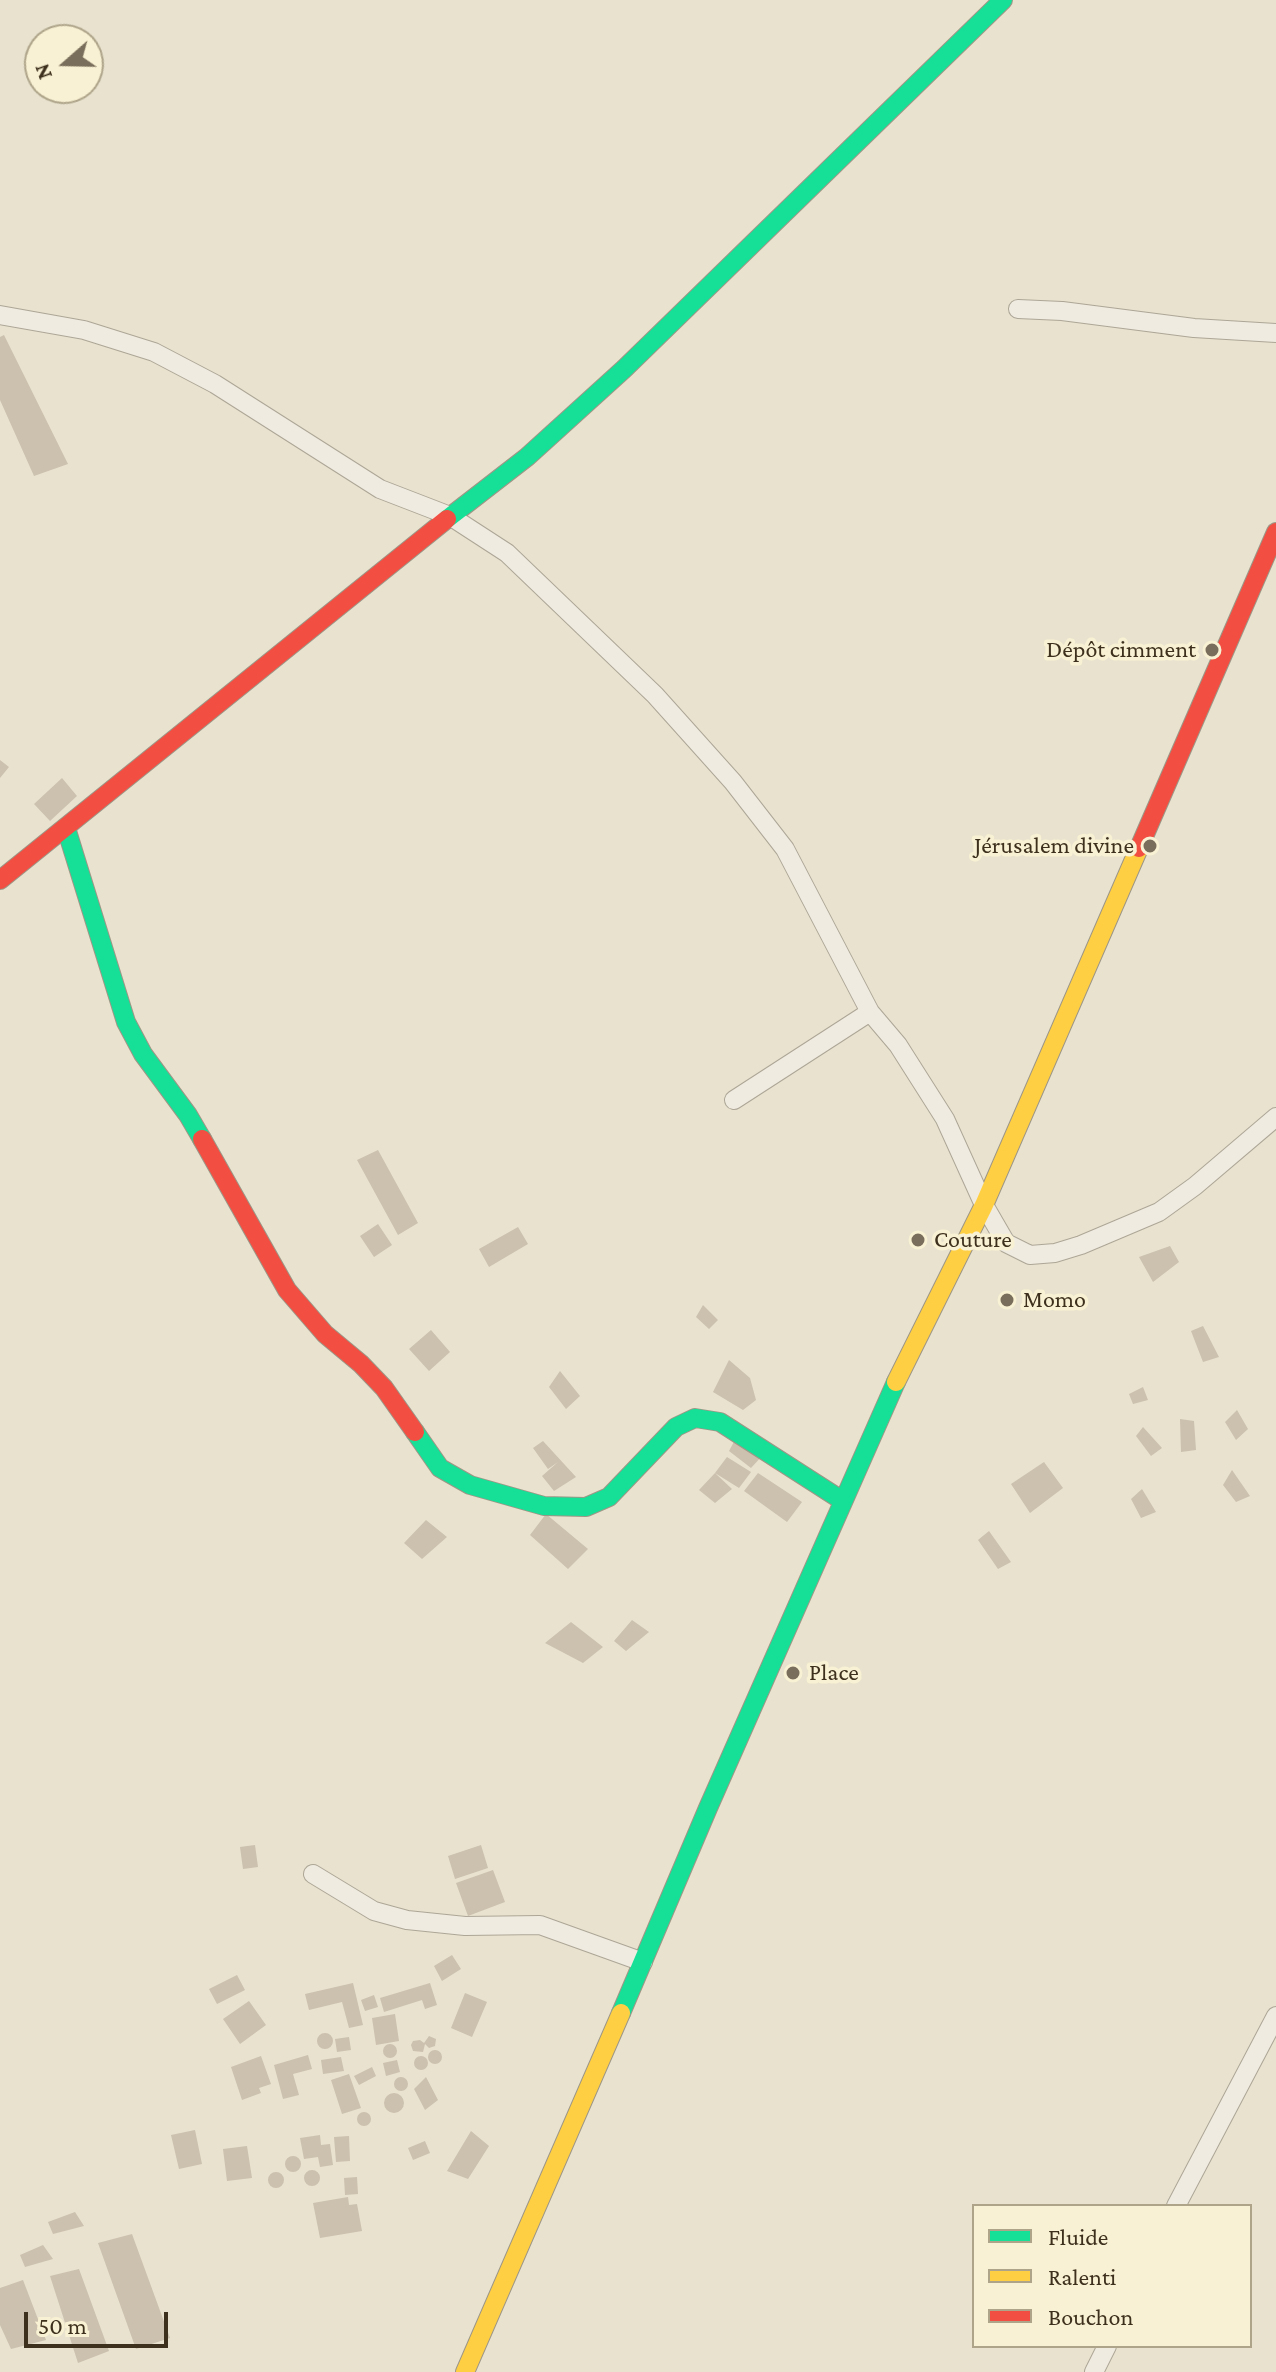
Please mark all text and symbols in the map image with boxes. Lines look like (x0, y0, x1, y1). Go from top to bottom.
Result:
north arrow (24, 24, 104, 104)
text: N (29, 60, 57, 83)
place label: Dépôt cimment (1046, 636, 1196, 664)
marker: Dépôt cimment (1203, 641, 1221, 659)
place label: Jérusalem divine (974, 832, 1134, 860)
marker: Jérusalem divine (1141, 837, 1159, 855)
place label: Couture (934, 1226, 1012, 1254)
marker: Couture (909, 1231, 927, 1249)
place label: Momo (1023, 1286, 1086, 1314)
marker: Momo (998, 1291, 1016, 1309)
place label: Place (809, 1659, 859, 1687)
marker: Place (784, 1664, 802, 1682)
legend (972, 2204, 1252, 2348)
text: Fluide (1048, 2223, 1108, 2250)
text: Ralenti (1048, 2263, 1116, 2290)
scale bar (28, 2296, 172, 2346)
text: Bouchon (1048, 2303, 1133, 2330)
text: 50 m (38, 2312, 87, 2339)

